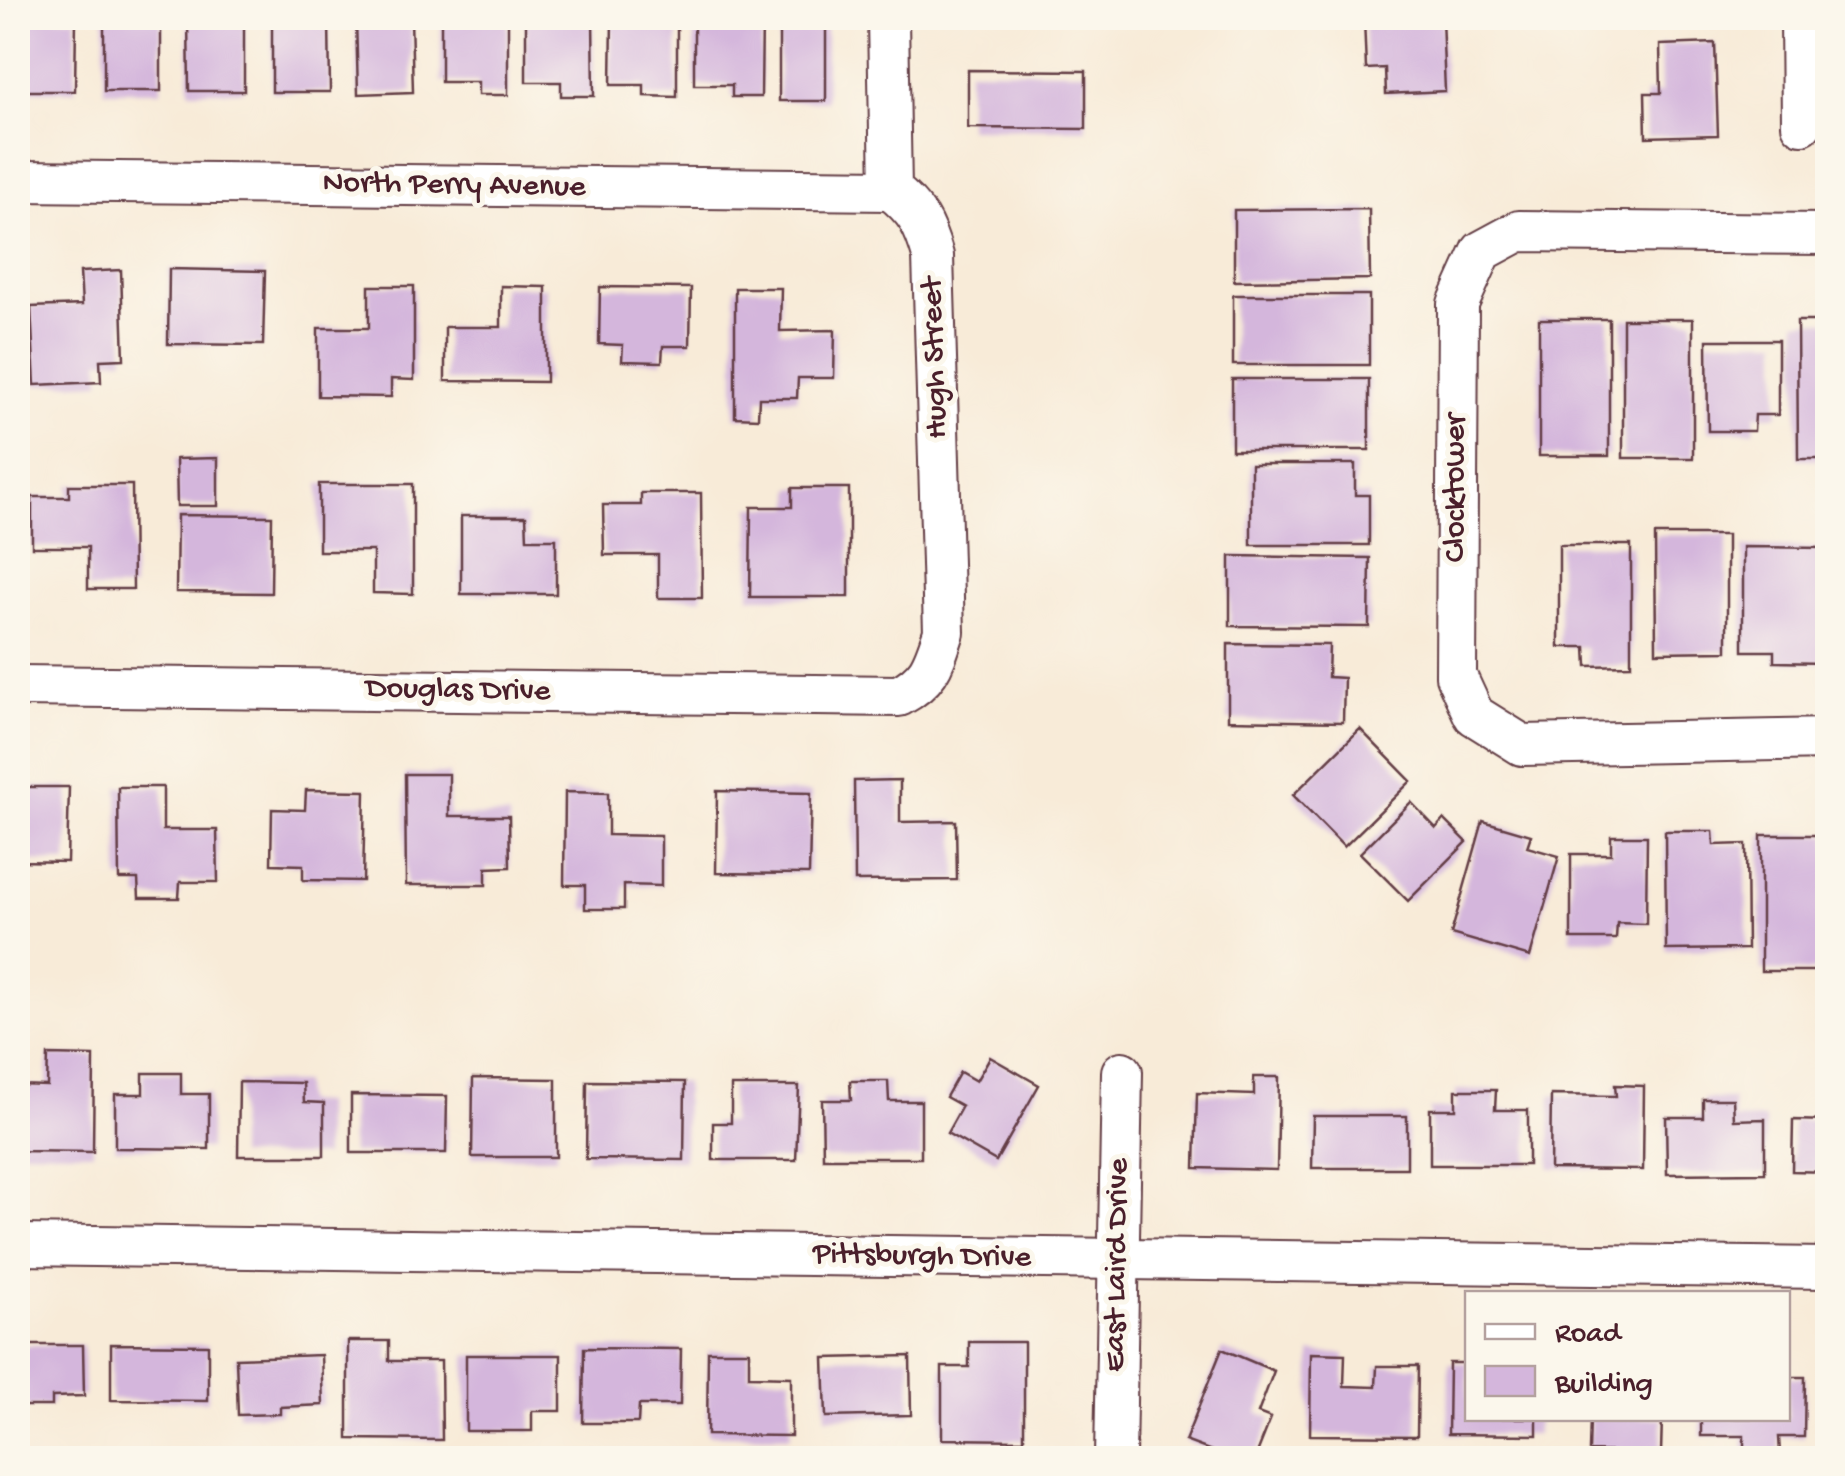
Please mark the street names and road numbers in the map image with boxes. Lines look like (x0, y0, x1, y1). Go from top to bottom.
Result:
street label: North Perry Avenue (322, 165, 586, 207)
street label: Hugh Street (914, 274, 958, 439)
street label: Clocktower (1438, 411, 1476, 562)
street label: Douglas Drive (363, 670, 551, 712)
street label: East Laird Drive (1097, 1157, 1139, 1372)
street label: Pittsburgh Drive (811, 1236, 1032, 1278)

